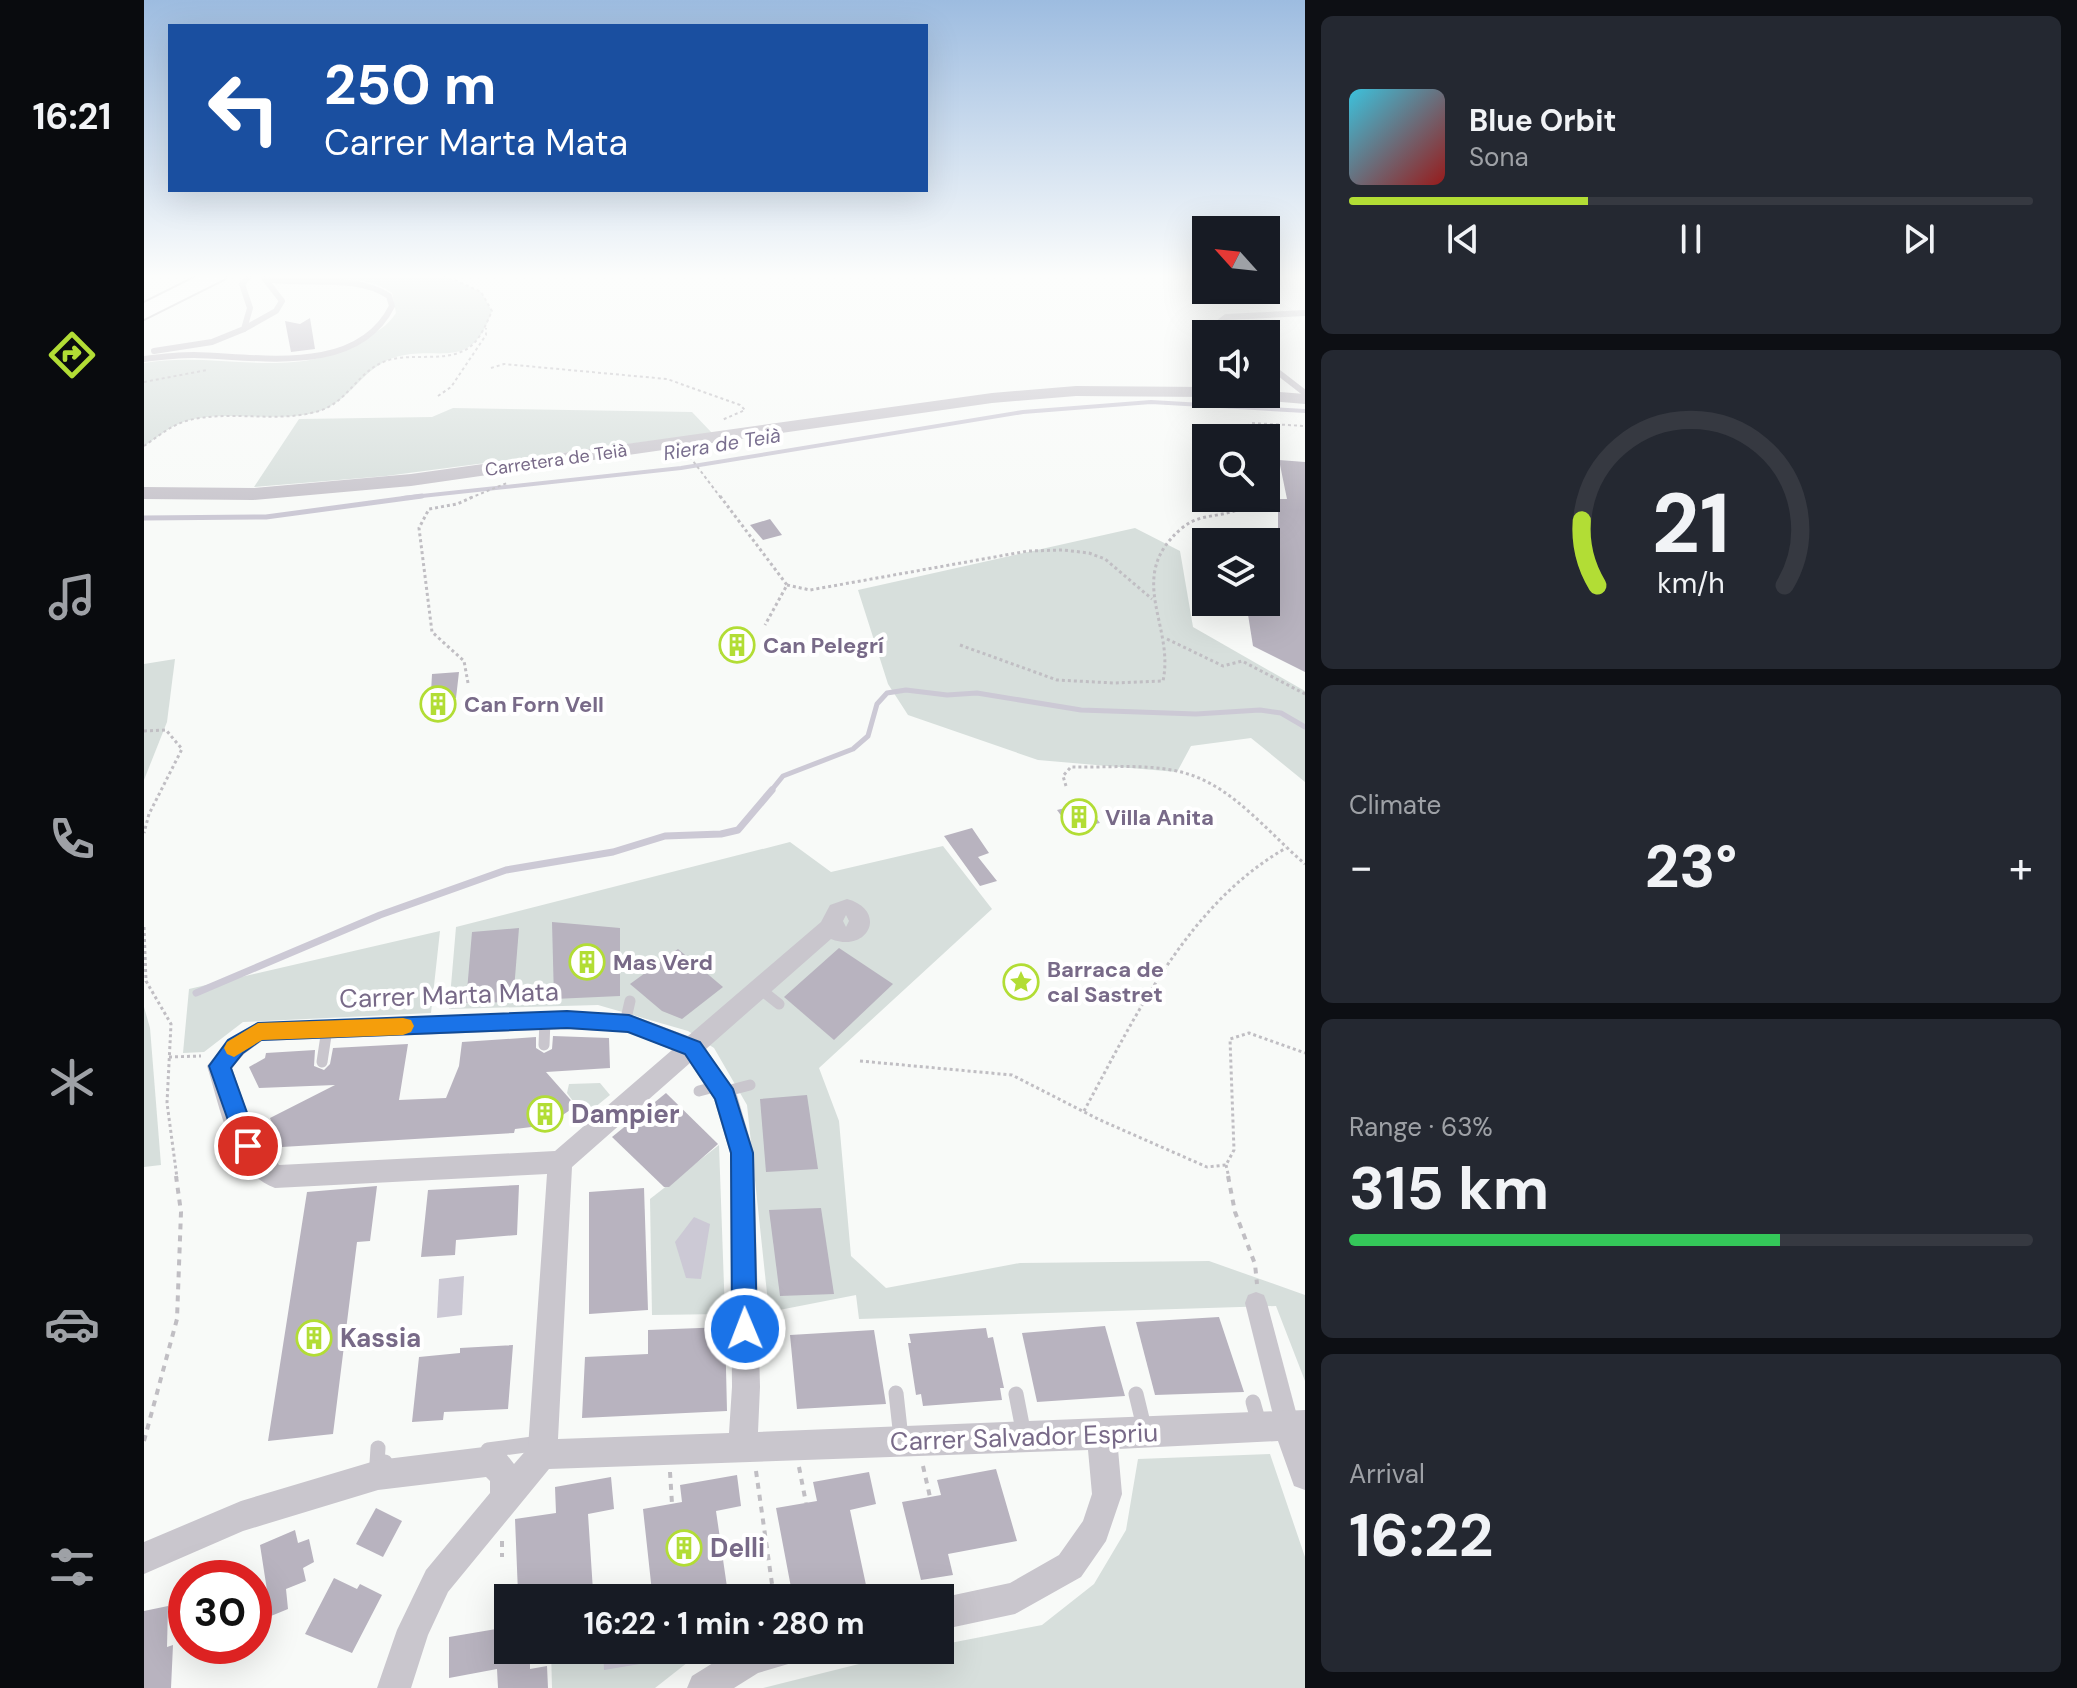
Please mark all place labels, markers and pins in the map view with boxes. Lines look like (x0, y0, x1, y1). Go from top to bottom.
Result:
building icon: Can Pelegrí (718, 626, 756, 664)
place label: Can Pelegrí (763, 631, 884, 660)
building icon: Can Forn Vell (419, 685, 457, 723)
place label: Can Forn Vell (464, 690, 604, 719)
building icon: Villa Anita (1060, 798, 1098, 836)
place label: Villa Anita (1105, 803, 1214, 832)
building icon: Mas Verd (568, 943, 606, 981)
place label: Mas Verd (613, 948, 713, 977)
place label: Barraca de cal Sastret (1047, 955, 1164, 1009)
place icon: Barraca de cal Sastret (1002, 963, 1040, 1001)
building icon: Dampier (526, 1095, 564, 1133)
place label: Dampier (571, 1097, 680, 1131)
pin (214, 1112, 282, 1180)
building icon: Kassia (295, 1319, 333, 1357)
place label: Kassia (340, 1321, 421, 1355)
building icon: Delli (665, 1529, 703, 1567)
place label: Delli (710, 1531, 765, 1565)

